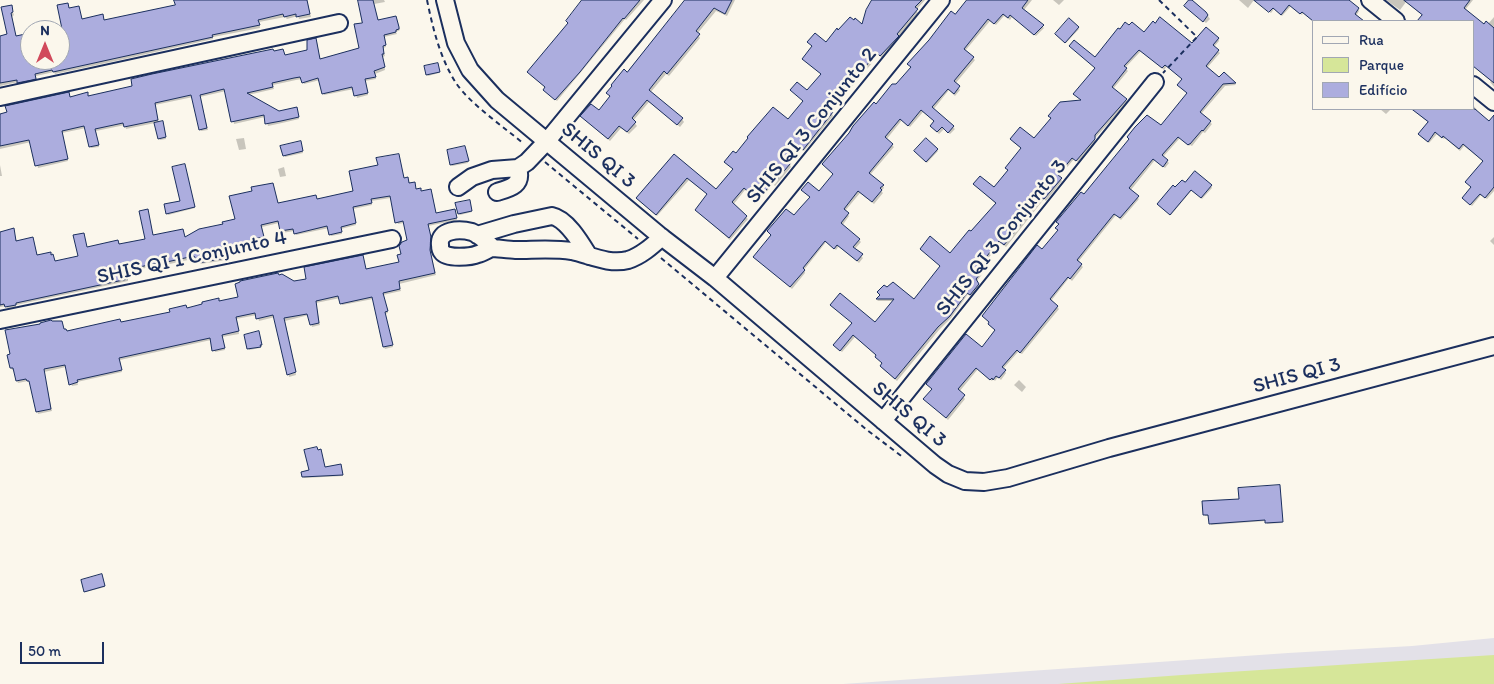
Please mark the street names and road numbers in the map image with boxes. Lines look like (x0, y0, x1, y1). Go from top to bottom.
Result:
street label: SHIS QI 3 Conjunto 2 (741, 43, 883, 209)
street label: SHIS QI 3 (555, 117, 641, 195)
street label: SHIS QI 3 Conjunto 3 (931, 155, 1073, 321)
street label: SHIS QI 1 Conjunto 4 (95, 226, 289, 290)
street label: SHIS QI 3 (1250, 352, 1344, 400)
street label: SHIS QI 3 (866, 376, 952, 454)

